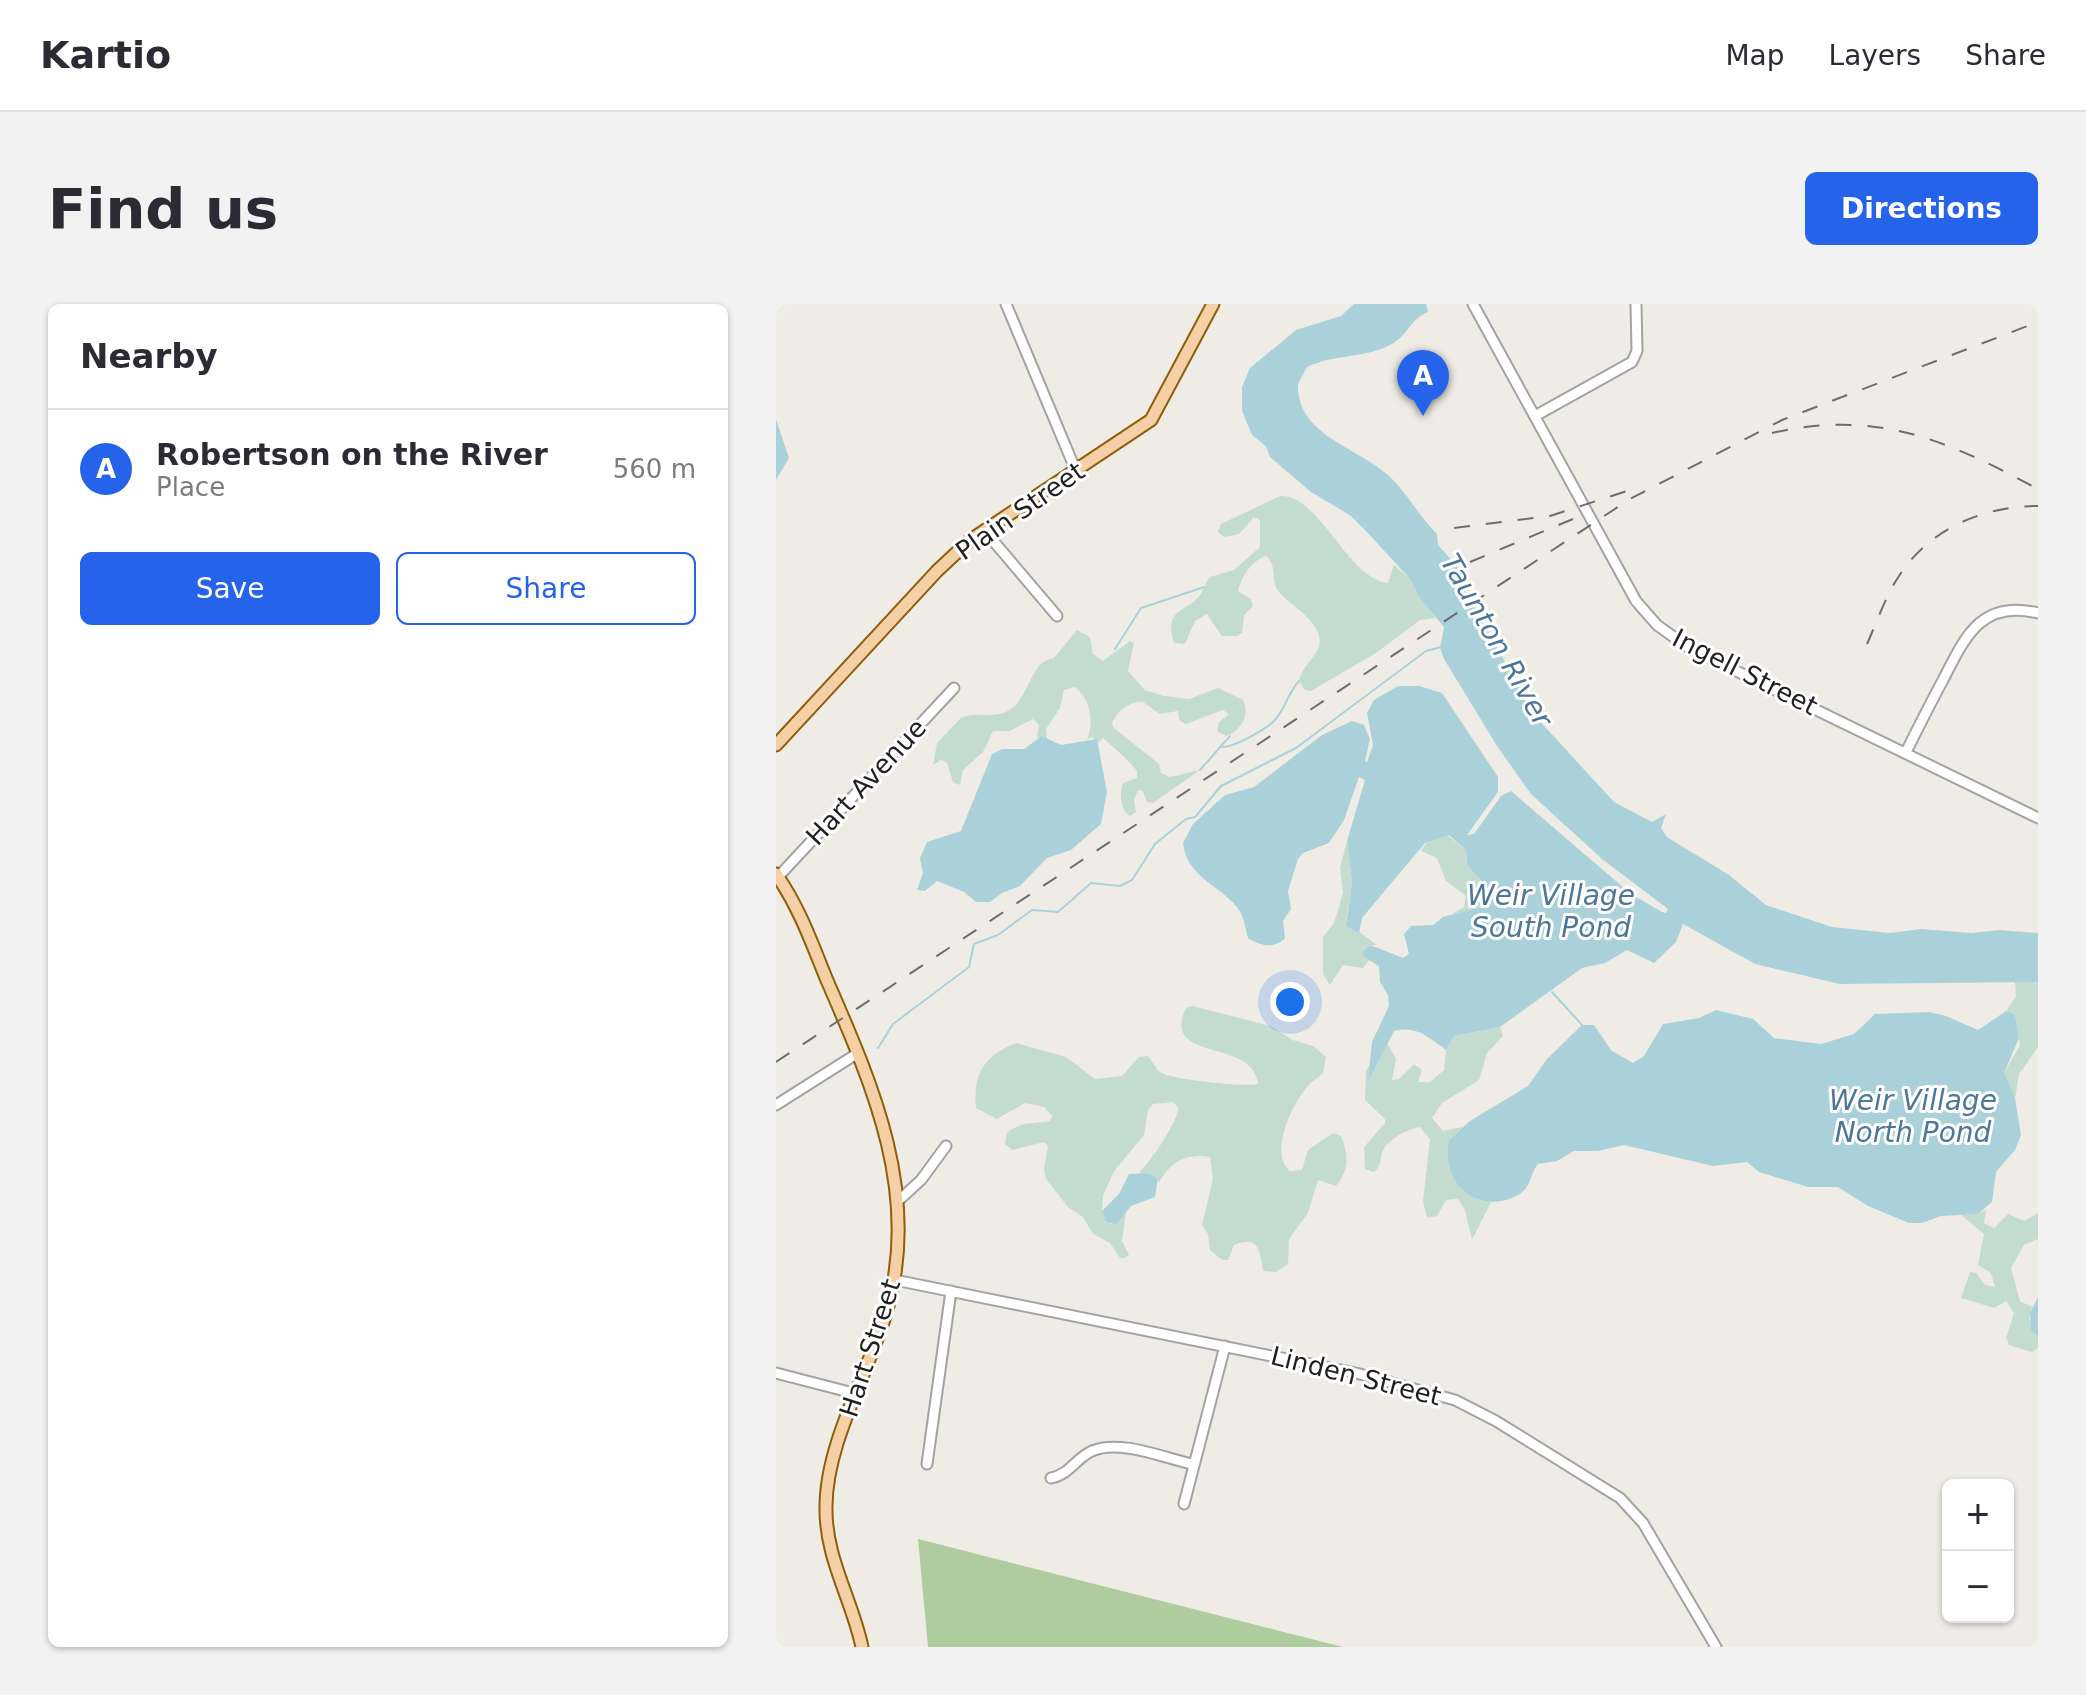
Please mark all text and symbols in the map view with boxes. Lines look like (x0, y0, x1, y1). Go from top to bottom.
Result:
text: Kartio (40, 33, 171, 77)
text: Map (1725, 39, 1785, 72)
text: Layers (1829, 39, 1921, 72)
text: Share (1965, 39, 2046, 72)
button: Directions (1805, 172, 2038, 245)
text: Find us (48, 176, 278, 241)
text: Nearby (80, 336, 218, 376)
pin: A (1397, 350, 1449, 416)
text: Robertson on the River (156, 437, 548, 472)
text: A (96, 454, 116, 484)
text: 560 m (613, 454, 696, 484)
street label: Plain Street (950, 456, 1090, 566)
text: Place (156, 472, 225, 502)
water label: Taunton River (1434, 548, 1560, 734)
button: Save (80, 552, 380, 625)
button: Share (396, 552, 696, 625)
street label: Ingell Street (1668, 623, 1822, 721)
street label: Hart Avenue (800, 713, 932, 851)
water label: Weir Village South Pond (1467, 879, 1635, 944)
your location (1270, 982, 1310, 1022)
water label: Weir Village North Pond (1829, 1084, 1997, 1149)
street label: Hart Street (834, 1275, 906, 1421)
street label: Linden Street (1268, 1340, 1444, 1412)
map controls (1942, 1479, 2014, 1623)
button: + (1942, 1479, 2014, 1551)
button: − (1942, 1551, 2014, 1623)

